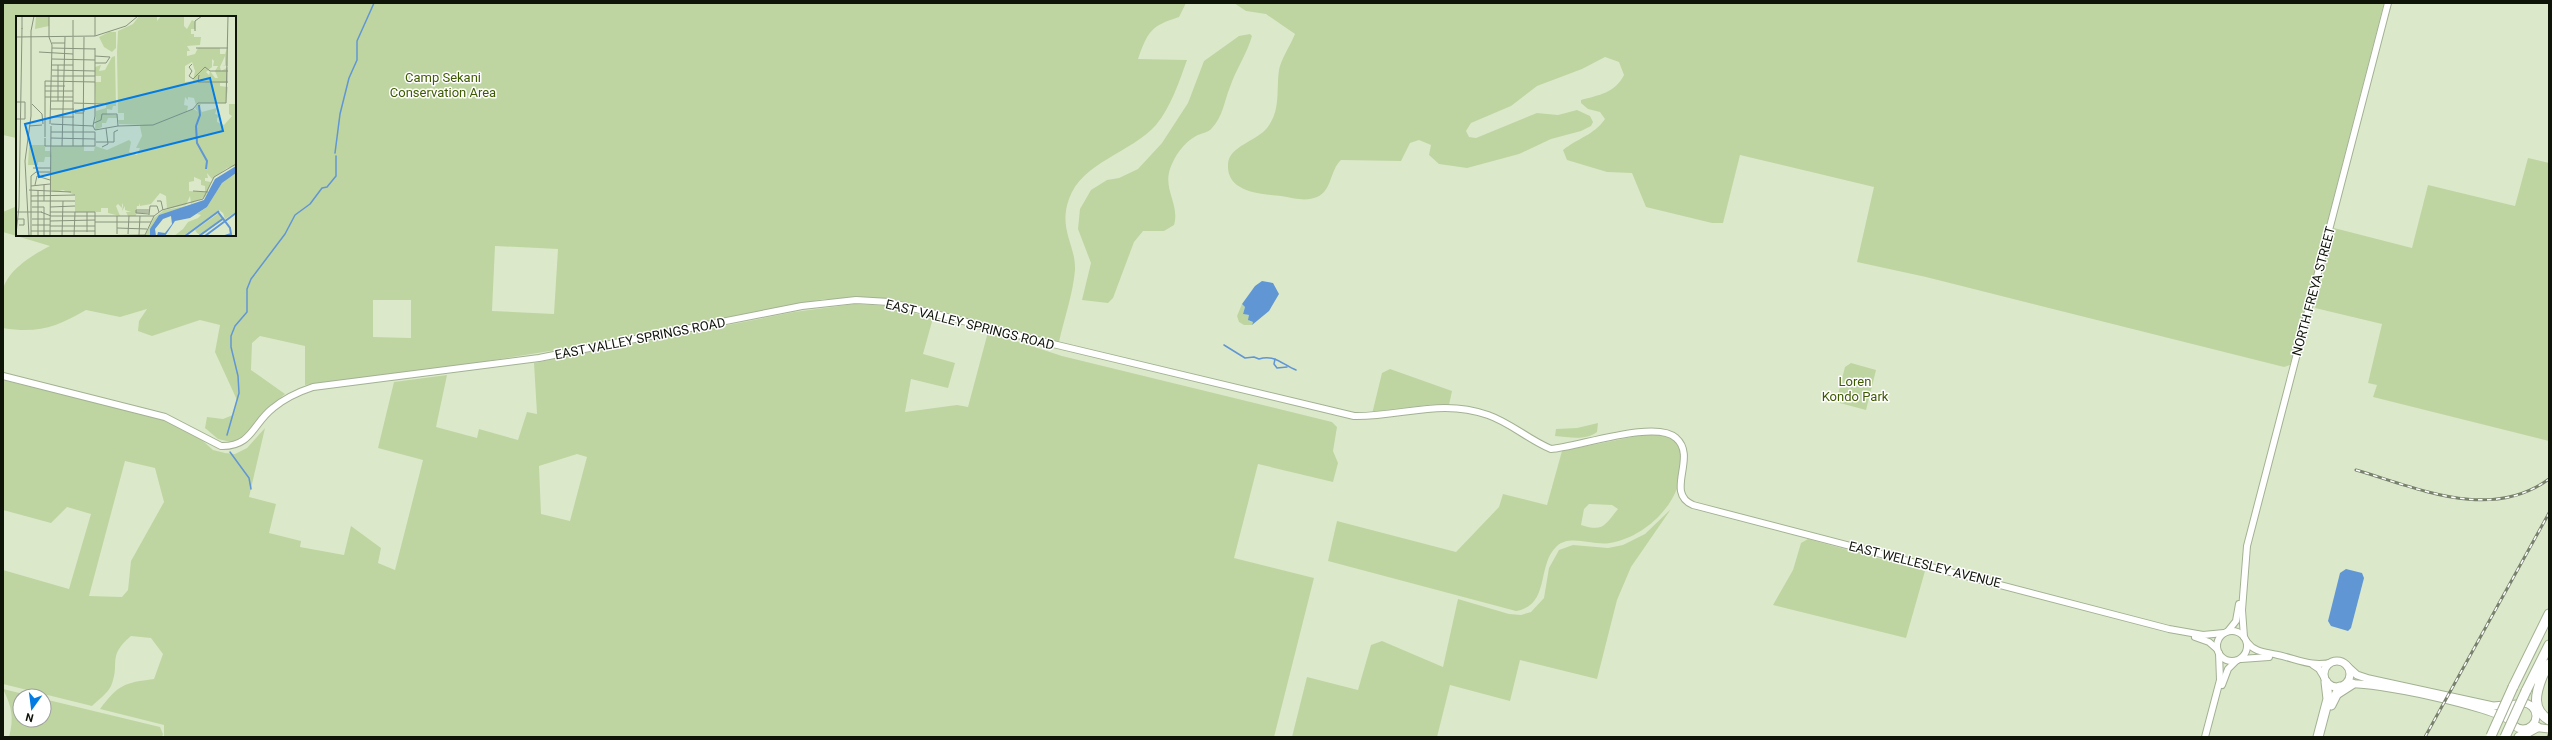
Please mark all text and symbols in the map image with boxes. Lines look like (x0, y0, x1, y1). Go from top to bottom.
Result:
inset map (16, 16, 236, 236)
park label: Camp Sekani Conservation Area (390, 70, 496, 100)
street label: NORTH FREYA STREET (2289, 224, 2338, 358)
street label: EAST VALLEY SPRINGS ROAD (884, 296, 1056, 353)
street label: EAST VALLEY SPRINGS ROAD (554, 315, 727, 362)
park label: Loren Kondo Park (1822, 374, 1889, 404)
street label: EAST WELLESLEY AVENUE (1847, 538, 2003, 591)
north arrow (12, 688, 52, 728)
text: N (24, 710, 35, 724)

